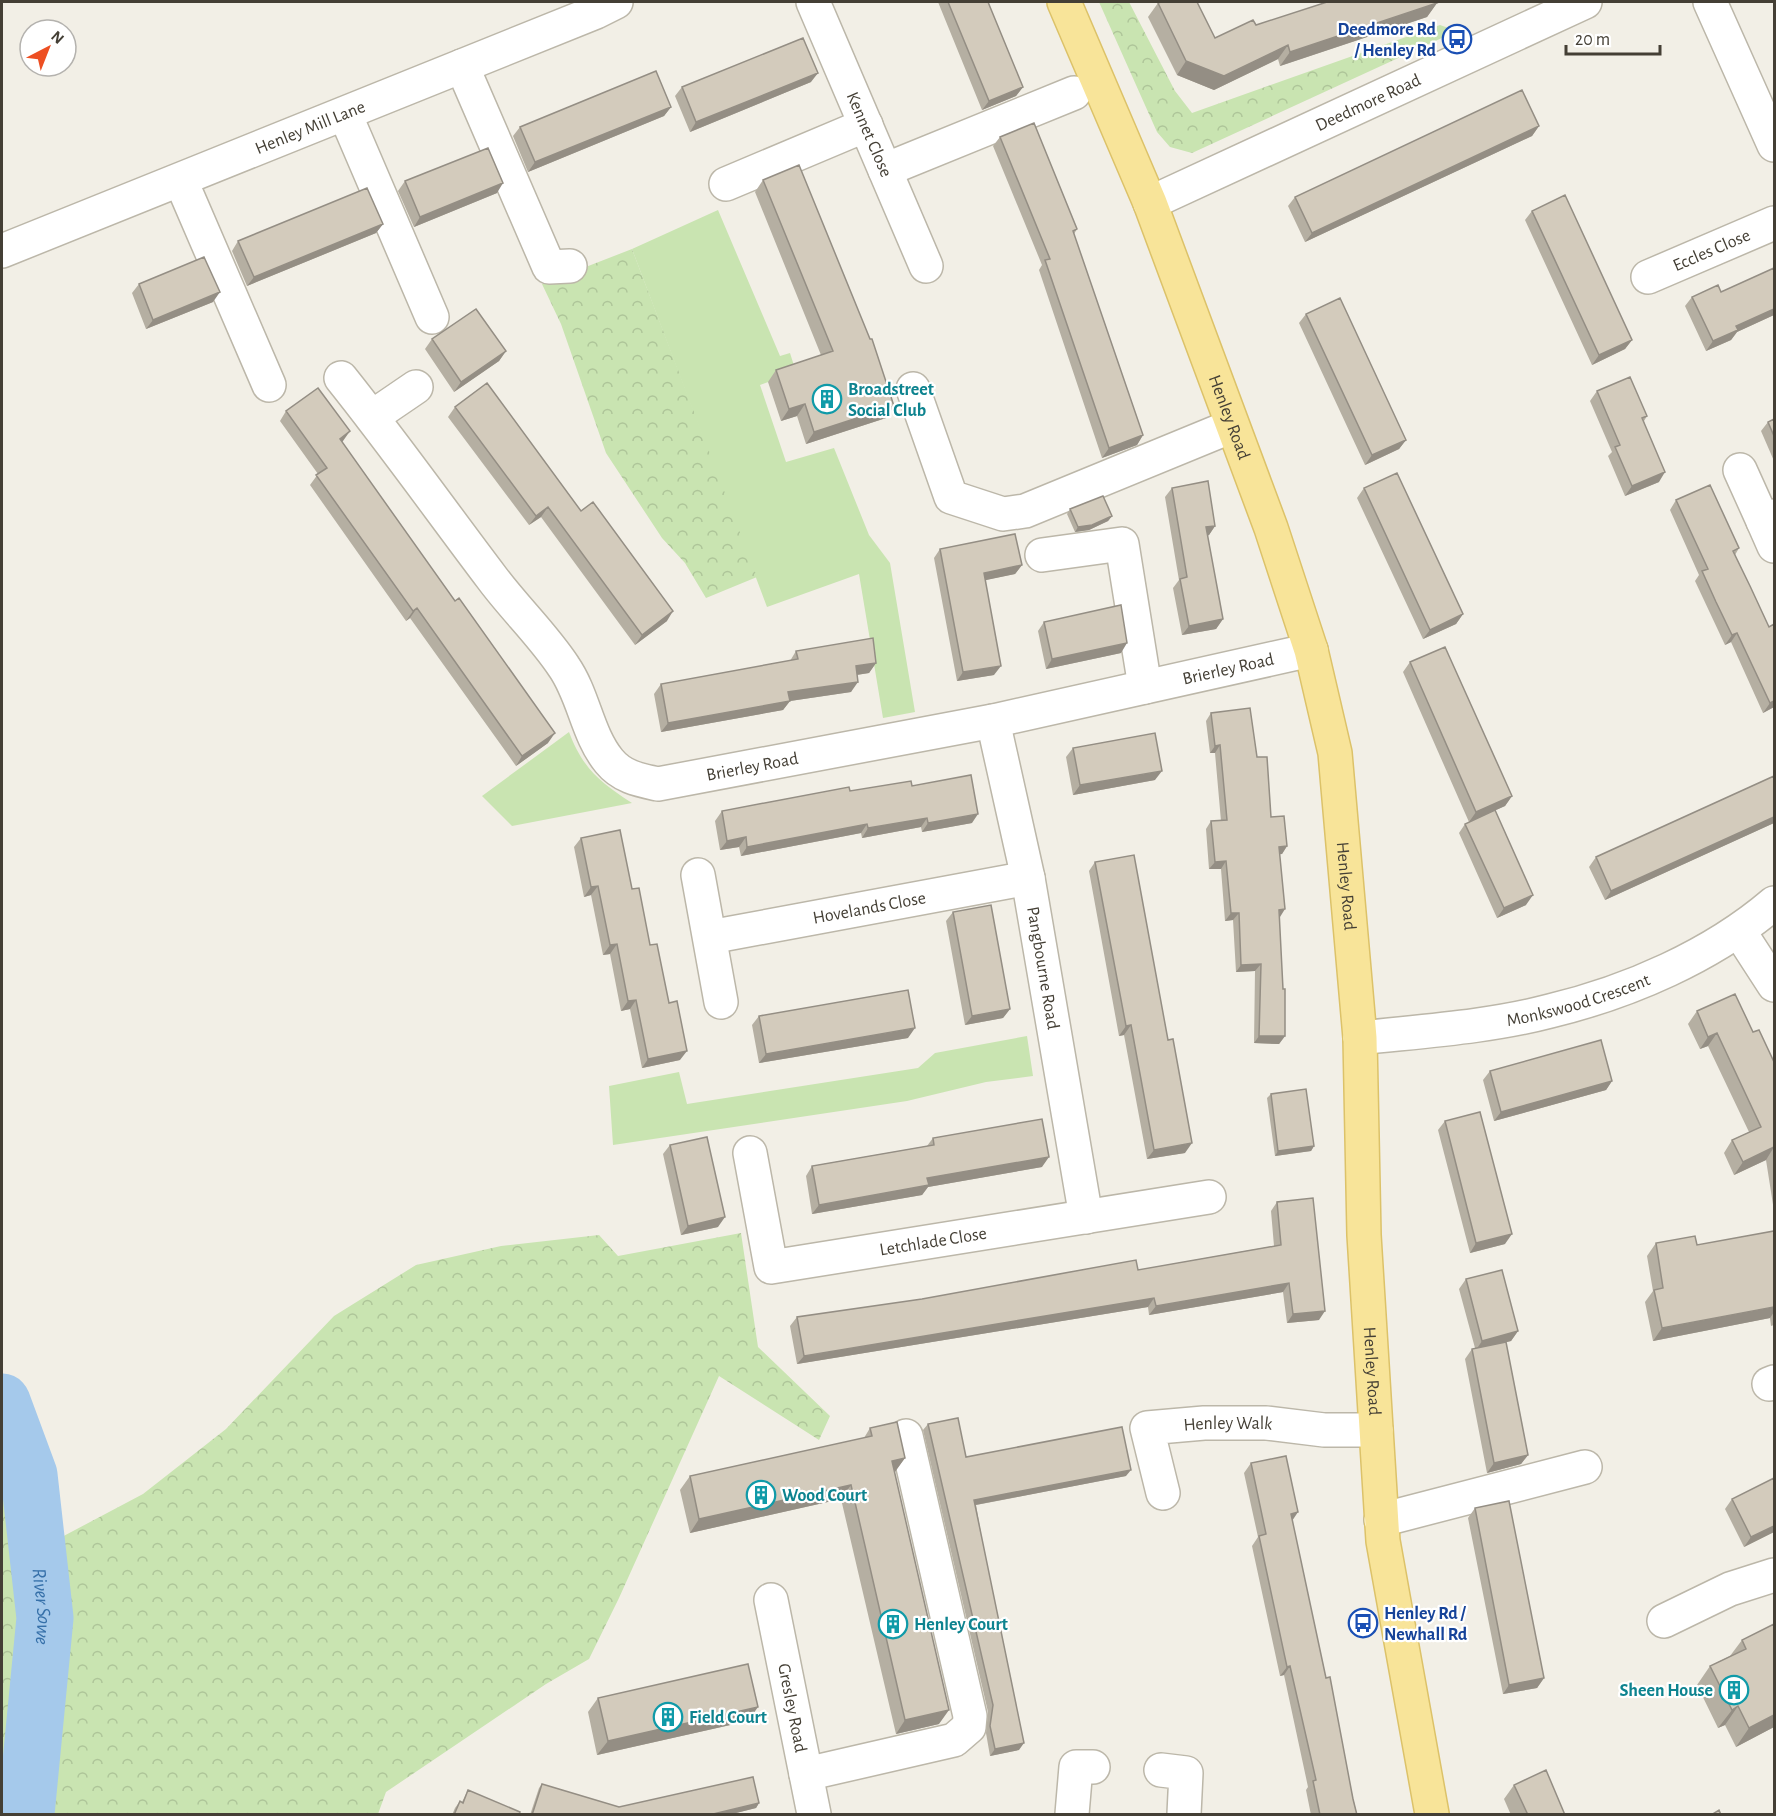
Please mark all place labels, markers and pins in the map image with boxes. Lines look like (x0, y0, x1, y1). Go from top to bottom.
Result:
place label: Deedmore Rd / Henley Rd (1338, 21, 1437, 60)
bus stop icon: Deedmore Rd / Henley Rd (1441, 23, 1473, 55)
place label: Broadstreet Social Club (848, 381, 934, 420)
building icon: Broadstreet Social Club (811, 383, 843, 415)
building icon: Wood Court (745, 1479, 777, 1511)
place label: Wood Court (782, 1487, 867, 1505)
place label: Henley Rd / Newhall Rd (1384, 1605, 1468, 1644)
bus stop icon: Henley Rd / Newhall Rd (1347, 1607, 1379, 1639)
building icon: Henley Court (877, 1608, 909, 1640)
place label: Henley Court (914, 1616, 1008, 1634)
building icon: Sheen House (1718, 1674, 1750, 1706)
place label: Sheen House (1619, 1682, 1713, 1700)
building icon: Field Court (652, 1701, 684, 1733)
place label: Field Court (689, 1709, 767, 1727)

